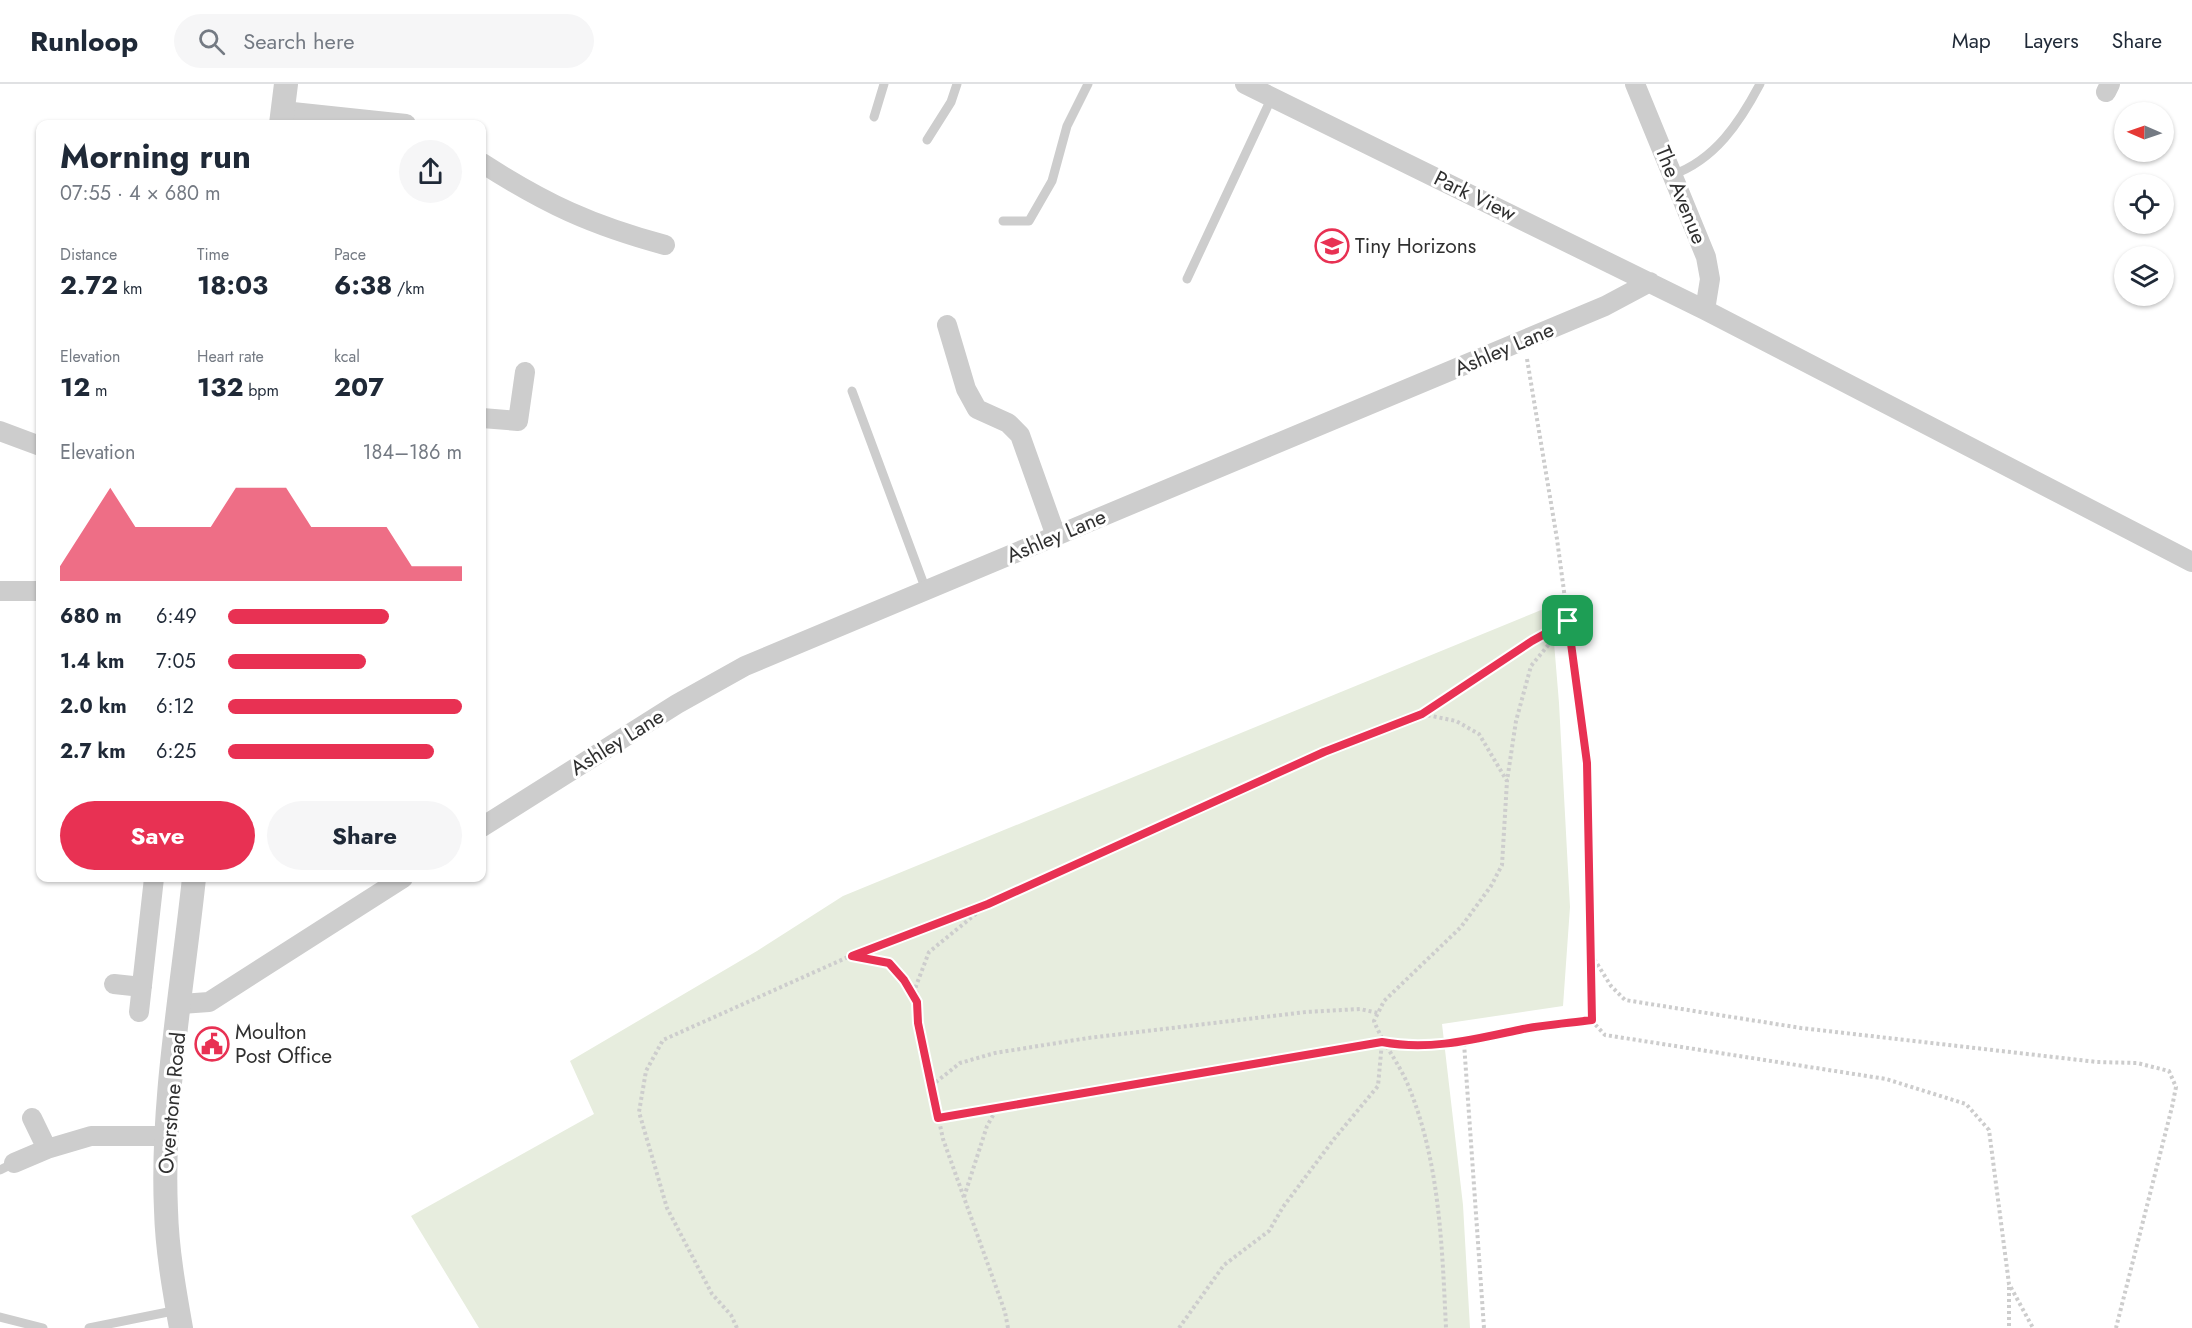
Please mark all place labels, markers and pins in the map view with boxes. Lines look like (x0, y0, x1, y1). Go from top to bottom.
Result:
school or university icon: Tiny Horizons (1314, 228, 1350, 264)
place label: Tiny Horizons (1355, 231, 1476, 261)
pin (1542, 595, 1593, 646)
place label: Moulton Post Office (235, 1017, 332, 1071)
public building icon: Moulton Post Office (194, 1026, 230, 1062)

